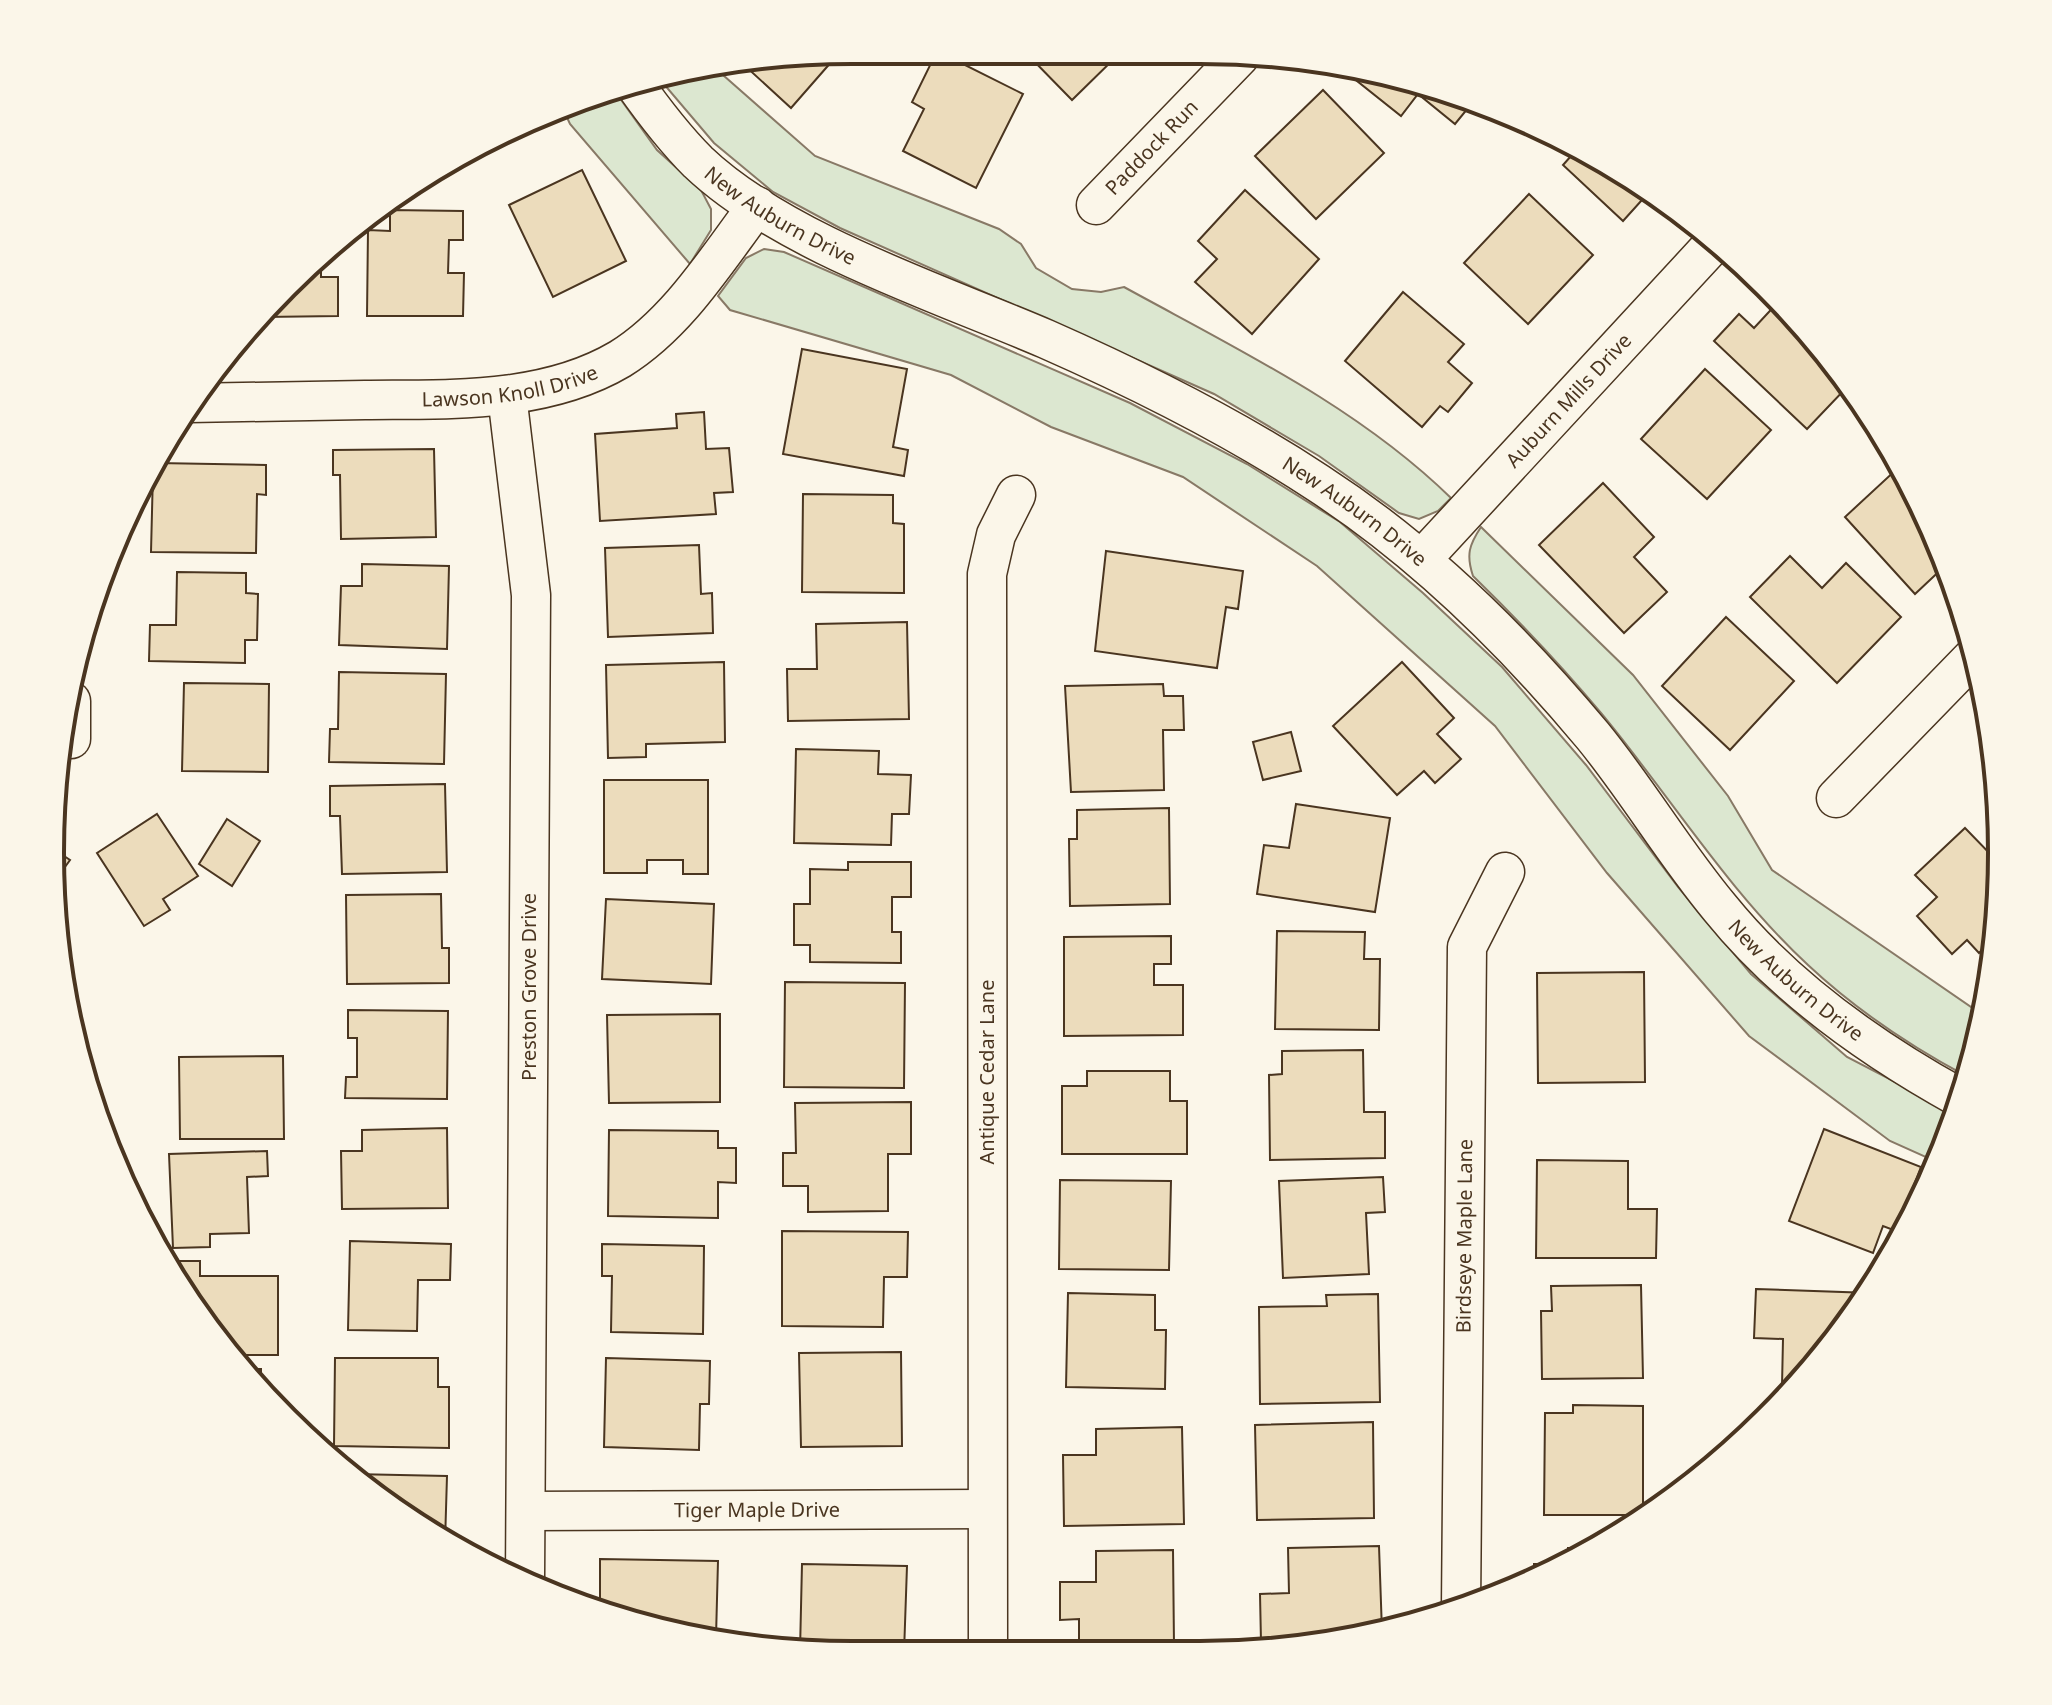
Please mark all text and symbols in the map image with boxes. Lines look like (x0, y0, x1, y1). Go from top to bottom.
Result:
street label: Paddock Run (1099, 94, 1204, 201)
street label: New Auburn Drive (699, 160, 860, 271)
street label: Auburn Mills Drive (1499, 327, 1637, 473)
street label: Lawson Knoll Drive (421, 358, 602, 413)
street label: New Auburn Drive (1277, 450, 1433, 572)
street label: Preston Grove Drive (515, 893, 542, 1081)
street label: New Auburn Drive (1723, 913, 1869, 1047)
street label: Antique Cedar Lane (973, 980, 1000, 1164)
street label: Birdseye Maple Lane (1449, 1139, 1478, 1333)
street label: Tiger Maple Drive (674, 1496, 840, 1523)

